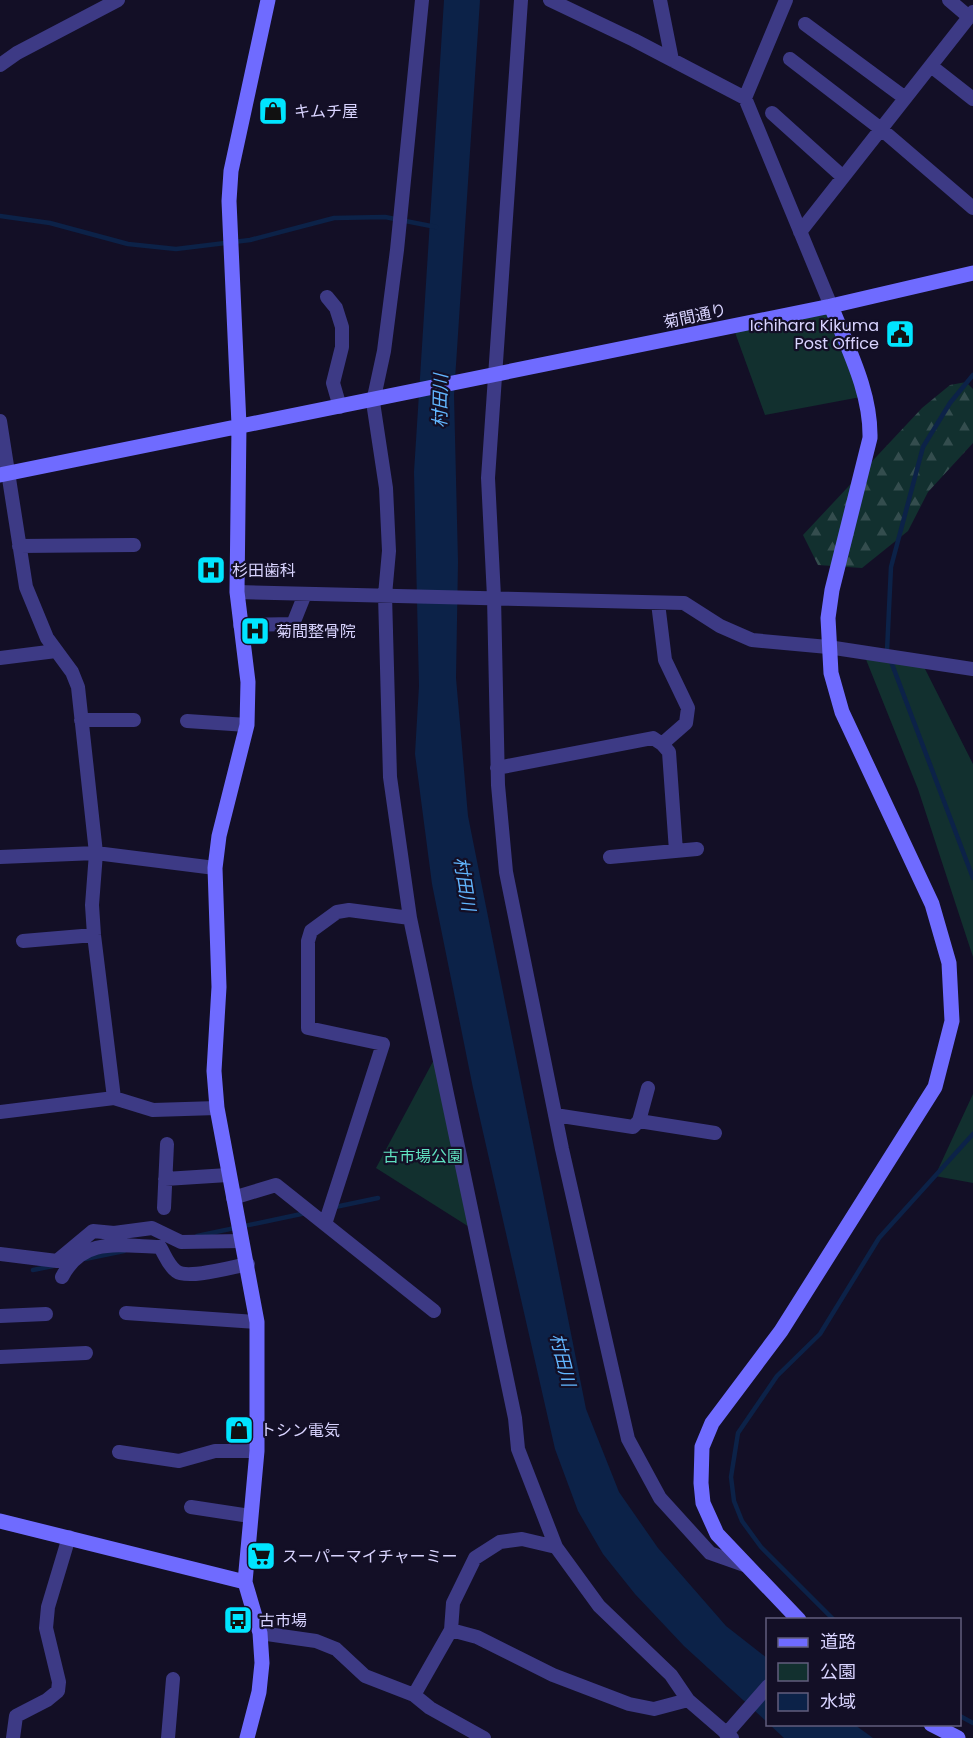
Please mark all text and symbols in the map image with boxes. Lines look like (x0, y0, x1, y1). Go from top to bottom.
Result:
shop icon: キムチ屋 (257, 95, 289, 127)
place label: キムチ屋 (294, 100, 358, 123)
street label: 菊間通り (661, 298, 729, 334)
place label: Ichihara Kikuma Post Office (750, 314, 879, 355)
public building icon: Ichihara Kikuma Post Office (884, 318, 916, 350)
water label: 村田川 (427, 372, 453, 428)
hospital icon: 杉田歯科 (195, 554, 227, 586)
place label: 杉田歯科 (232, 559, 296, 582)
hospital icon: 菊間整骨院 (239, 615, 271, 647)
place label: 菊間整骨院 (276, 620, 356, 643)
water label: 村田川 (448, 855, 482, 915)
park label: 古市場公園 (383, 1145, 463, 1168)
water label: 村田川 (544, 1331, 582, 1391)
shop icon: トシン電気 (223, 1414, 255, 1446)
place label: トシン電気 (260, 1419, 340, 1442)
supermarket icon: スーパーマイチャーミー (245, 1540, 277, 1572)
place label: スーパーマイチャーミー (282, 1545, 458, 1568)
bus stop icon: 古市場 (222, 1604, 254, 1636)
place label: 古市場 (259, 1609, 307, 1632)
legend (766, 1618, 961, 1726)
text: 道路 (820, 1629, 856, 1654)
text: 公園 (820, 1659, 856, 1684)
text: 水域 (820, 1689, 856, 1714)

